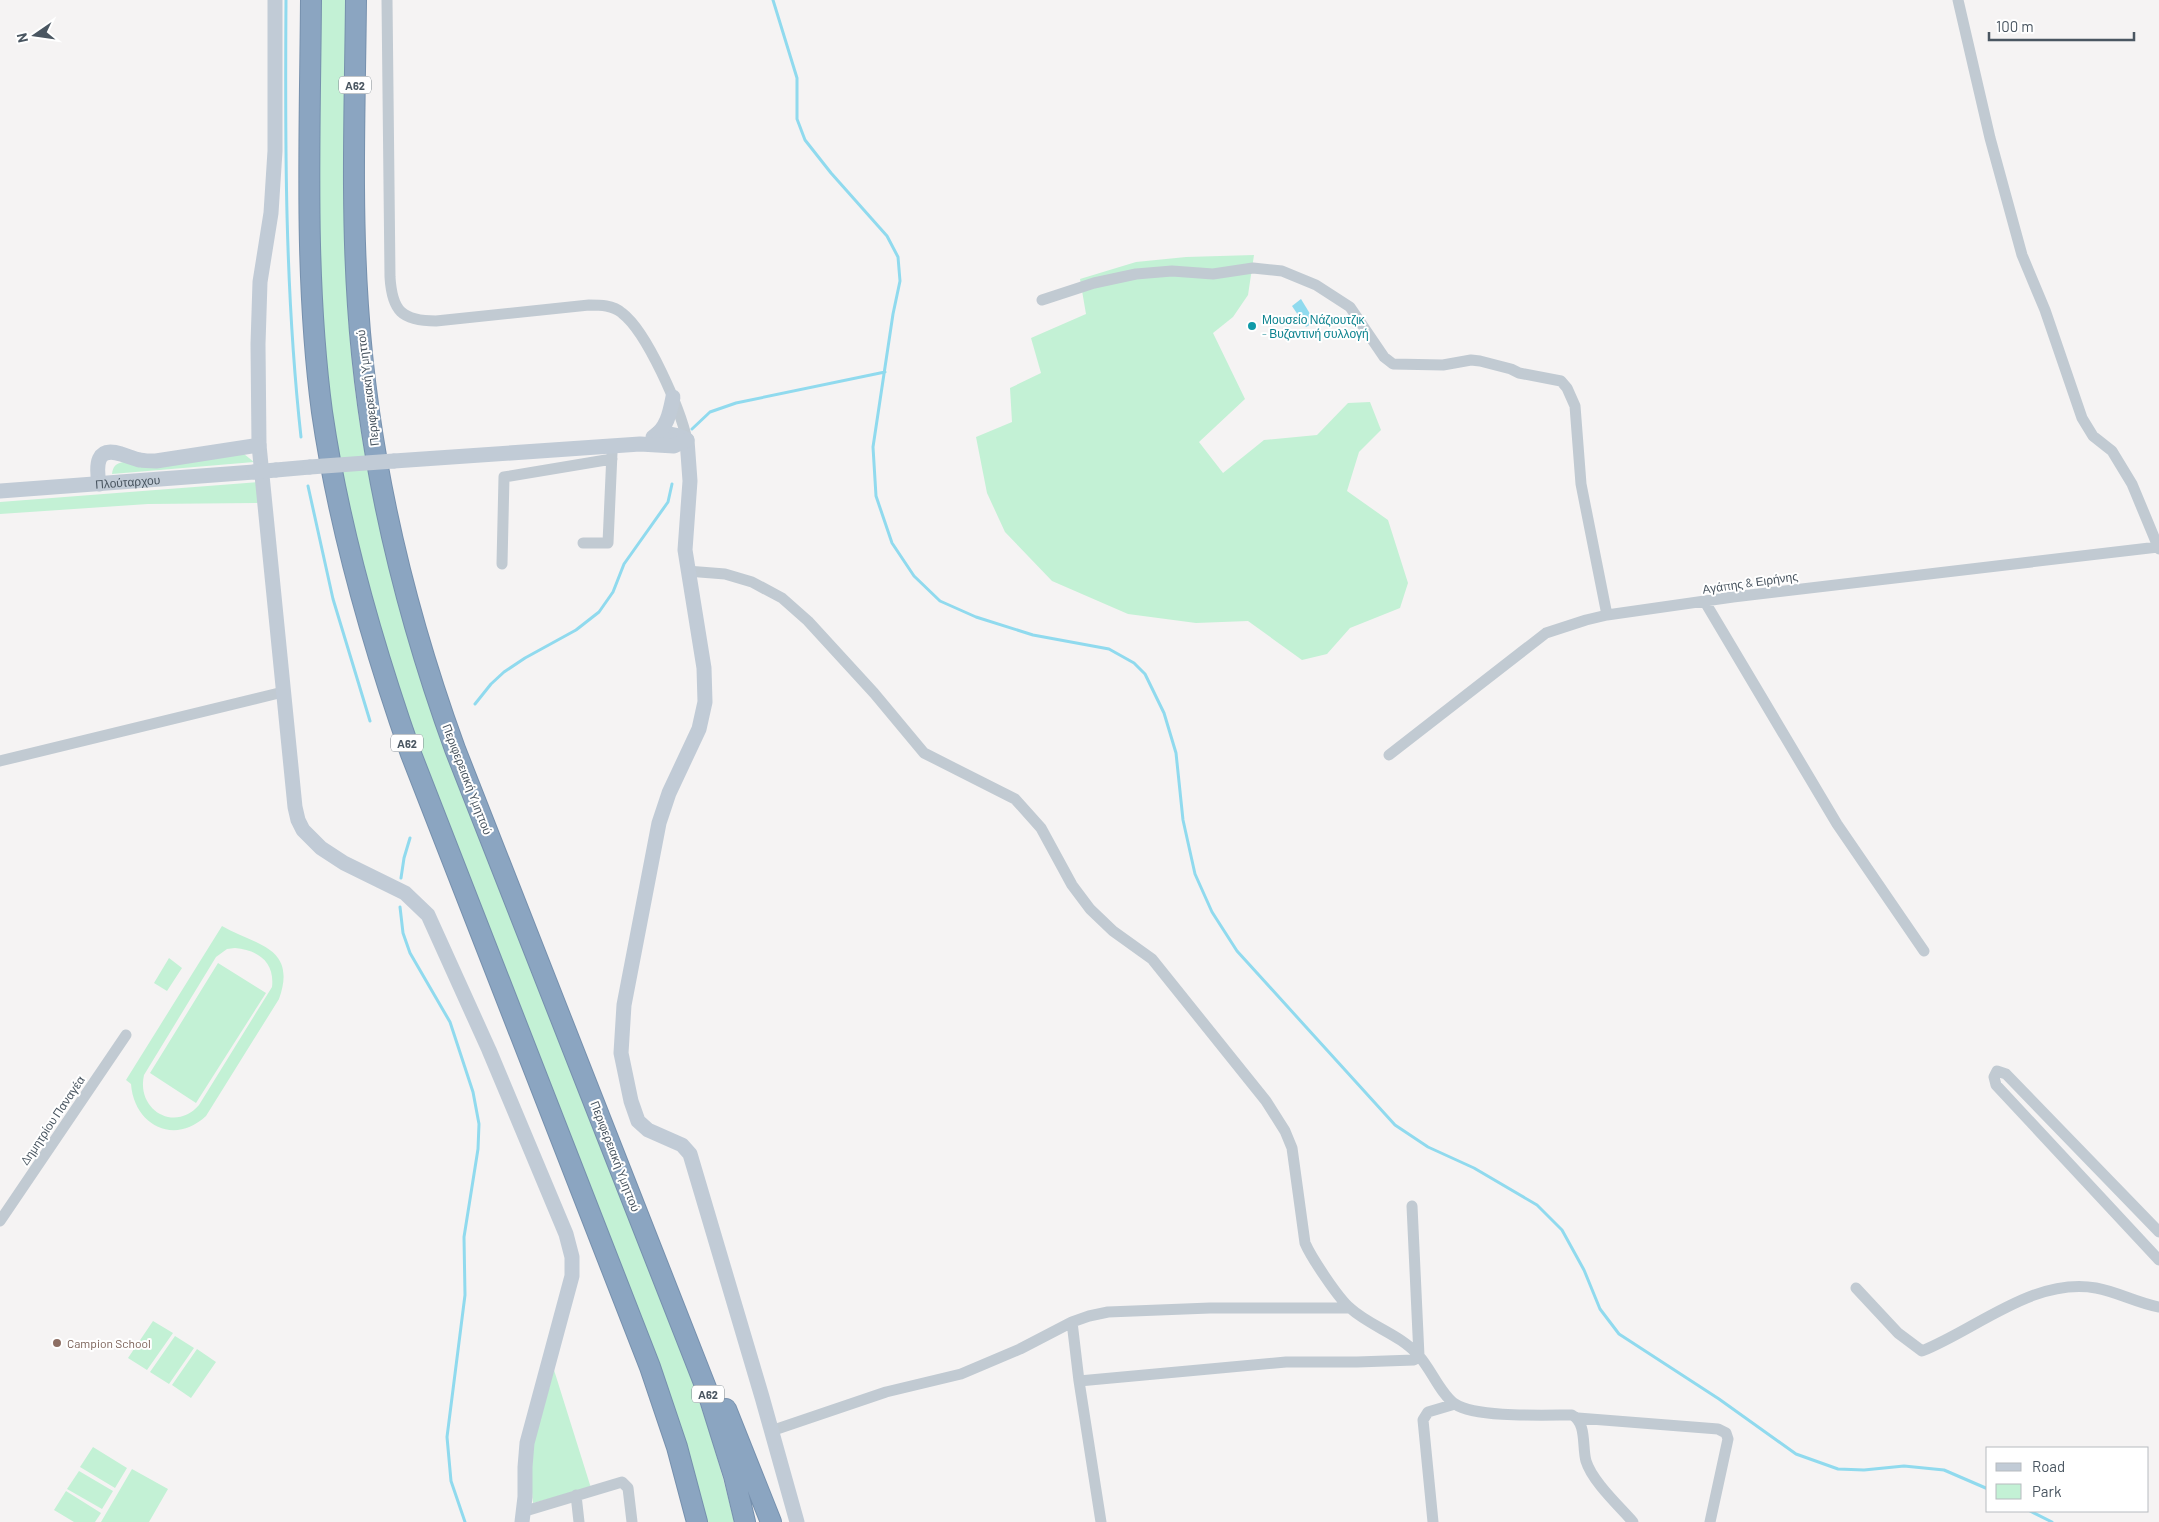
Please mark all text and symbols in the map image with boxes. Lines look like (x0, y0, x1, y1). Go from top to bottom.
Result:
north arrow (10, 10, 60, 60)
scale bar (1989, 10, 2134, 42)
text: 100 m (1996, 17, 2034, 35)
text: N (13, 32, 31, 44)
road number: Α62 (339, 76, 371, 94)
place label: Μουσείο Νάζιουτζικ - Βυζαντινή συλλογή (1262, 312, 1369, 341)
marker: Μουσείο Νάζιουτζικ - Βυζαντινή συλλογή (1246, 320, 1258, 332)
street label: Περιφερειακή Υμηττού (353, 329, 382, 447)
street label: Πλούταρχου (95, 472, 161, 491)
street label: Αγάπης & Ειρήνης (1701, 568, 1799, 597)
street label: Περιφερειακή Υμηττού (440, 722, 496, 837)
road number: Α62 (391, 734, 423, 751)
street label: Δημητρίου Παναγέα (17, 1073, 88, 1168)
street label: Περιφερειακή Υμηττού (588, 1099, 644, 1214)
place label: Campion School (67, 1336, 151, 1350)
marker: Campion School (51, 1337, 63, 1349)
road number: Α62 (692, 1386, 724, 1402)
legend (1986, 1447, 2149, 1512)
text: Road (2032, 1457, 2065, 1475)
text: Park (2032, 1482, 2062, 1500)

